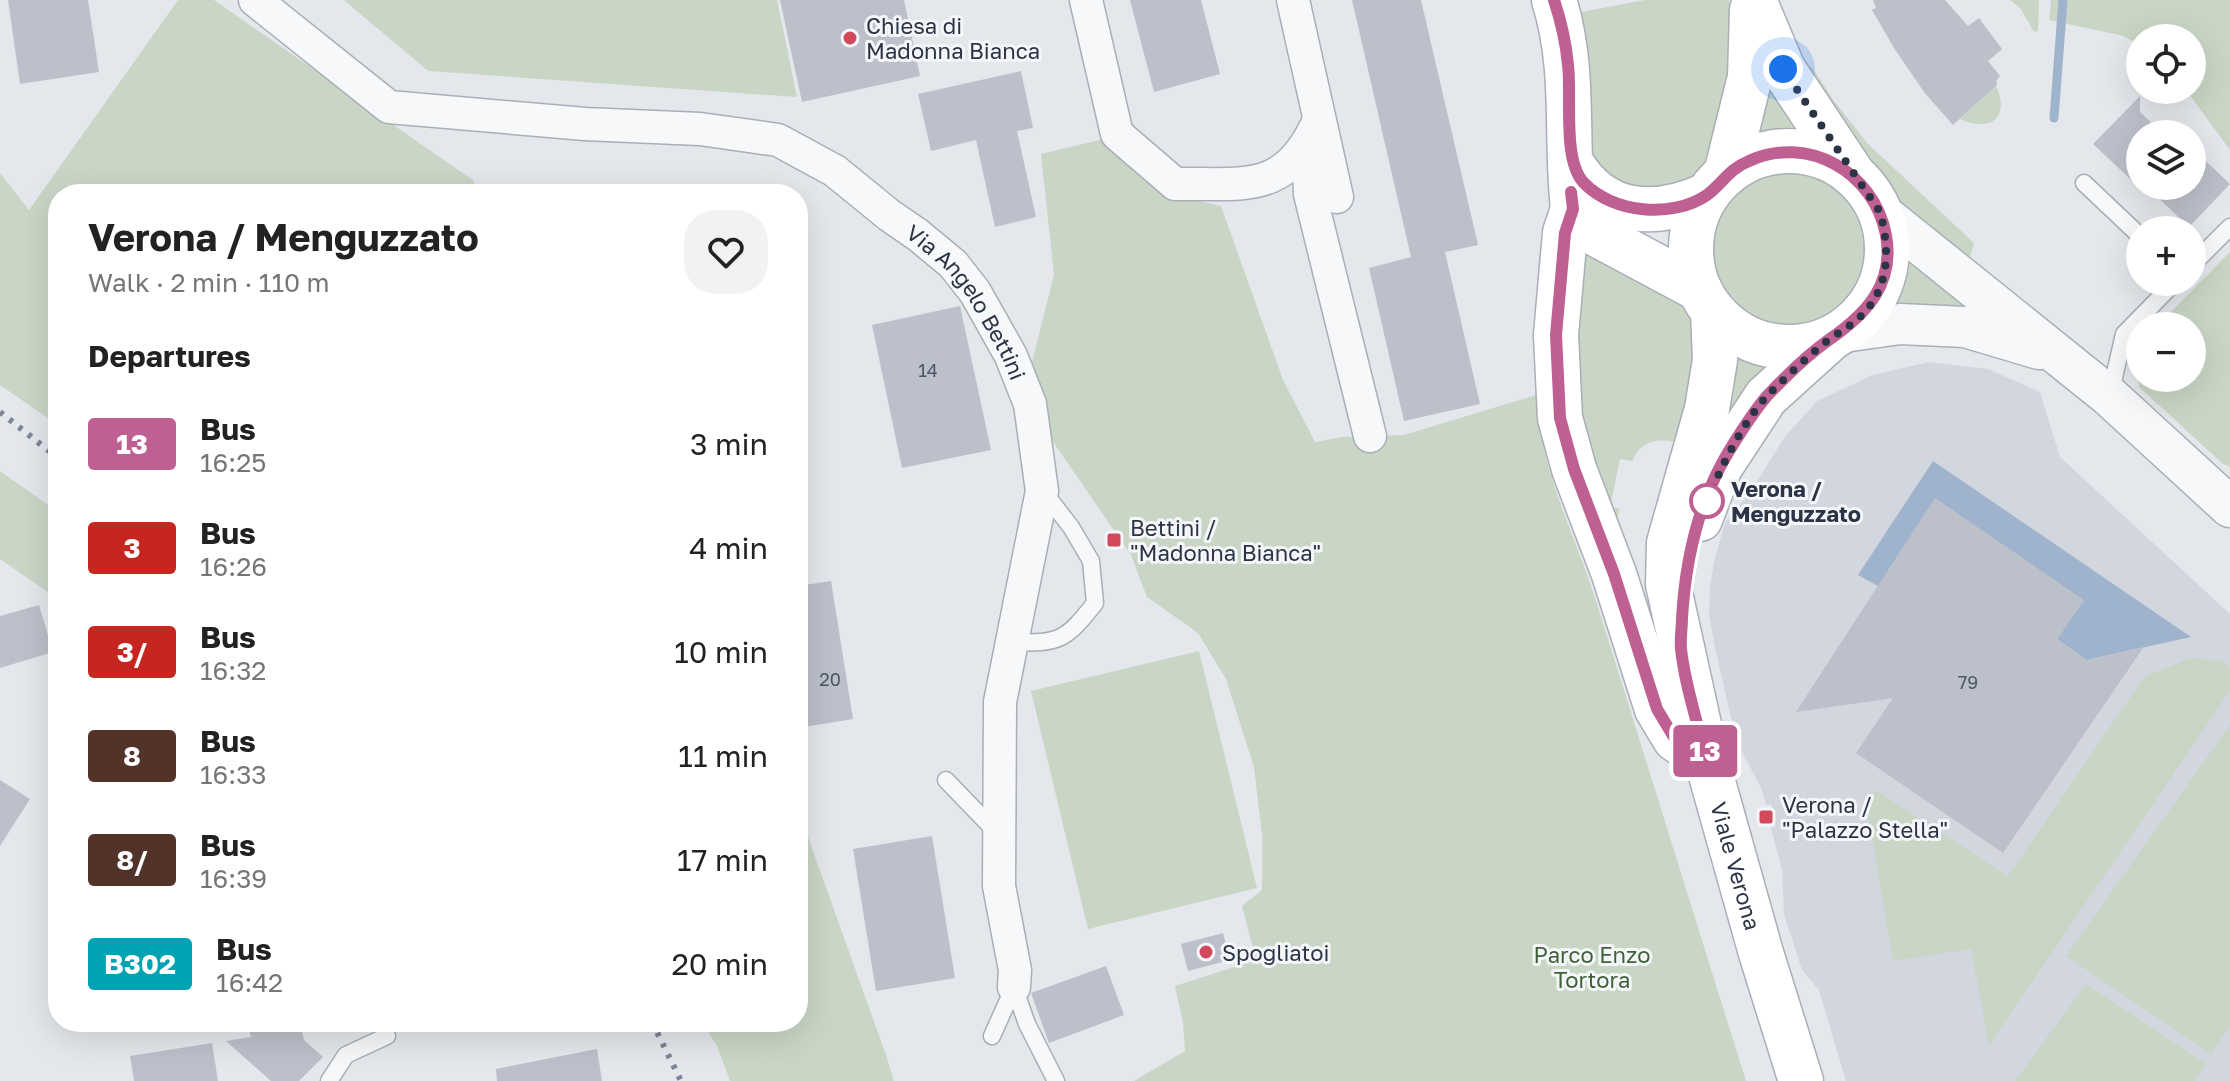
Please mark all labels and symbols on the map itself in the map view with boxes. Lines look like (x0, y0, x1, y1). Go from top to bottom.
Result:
place label: Chiesa di Madonna Bianca (866, 12, 1040, 64)
marker: Chiesa di Madonna Bianca (841, 29, 859, 47)
your location (1763, 49, 1803, 89)
street label: Via Angelo Bettini (902, 218, 1032, 383)
house number: 14 (918, 359, 938, 381)
place label: Verona / Menguzzato (1731, 475, 1861, 527)
marker: Verona / Menguzzato (1690, 484, 1724, 518)
place label: Bettini / "Madonna Bianca" (1130, 514, 1321, 566)
marker: Bettini / "Madonna Bianca" (1105, 531, 1123, 549)
house number: 20 (819, 668, 841, 690)
house number: 79 (1958, 671, 1978, 693)
line badge: 13 (1669, 725, 1741, 777)
place label: Verona / "Palazzo Stella" (1782, 791, 1948, 843)
street label: Viale Verona (1706, 799, 1767, 933)
marker: Verona / "Palazzo Stella" (1757, 808, 1775, 826)
place label: Spogliatoi (1222, 939, 1329, 966)
park label: Parco Enzo Tortora (1533, 941, 1651, 993)
marker: Spogliatoi (1197, 943, 1215, 961)

